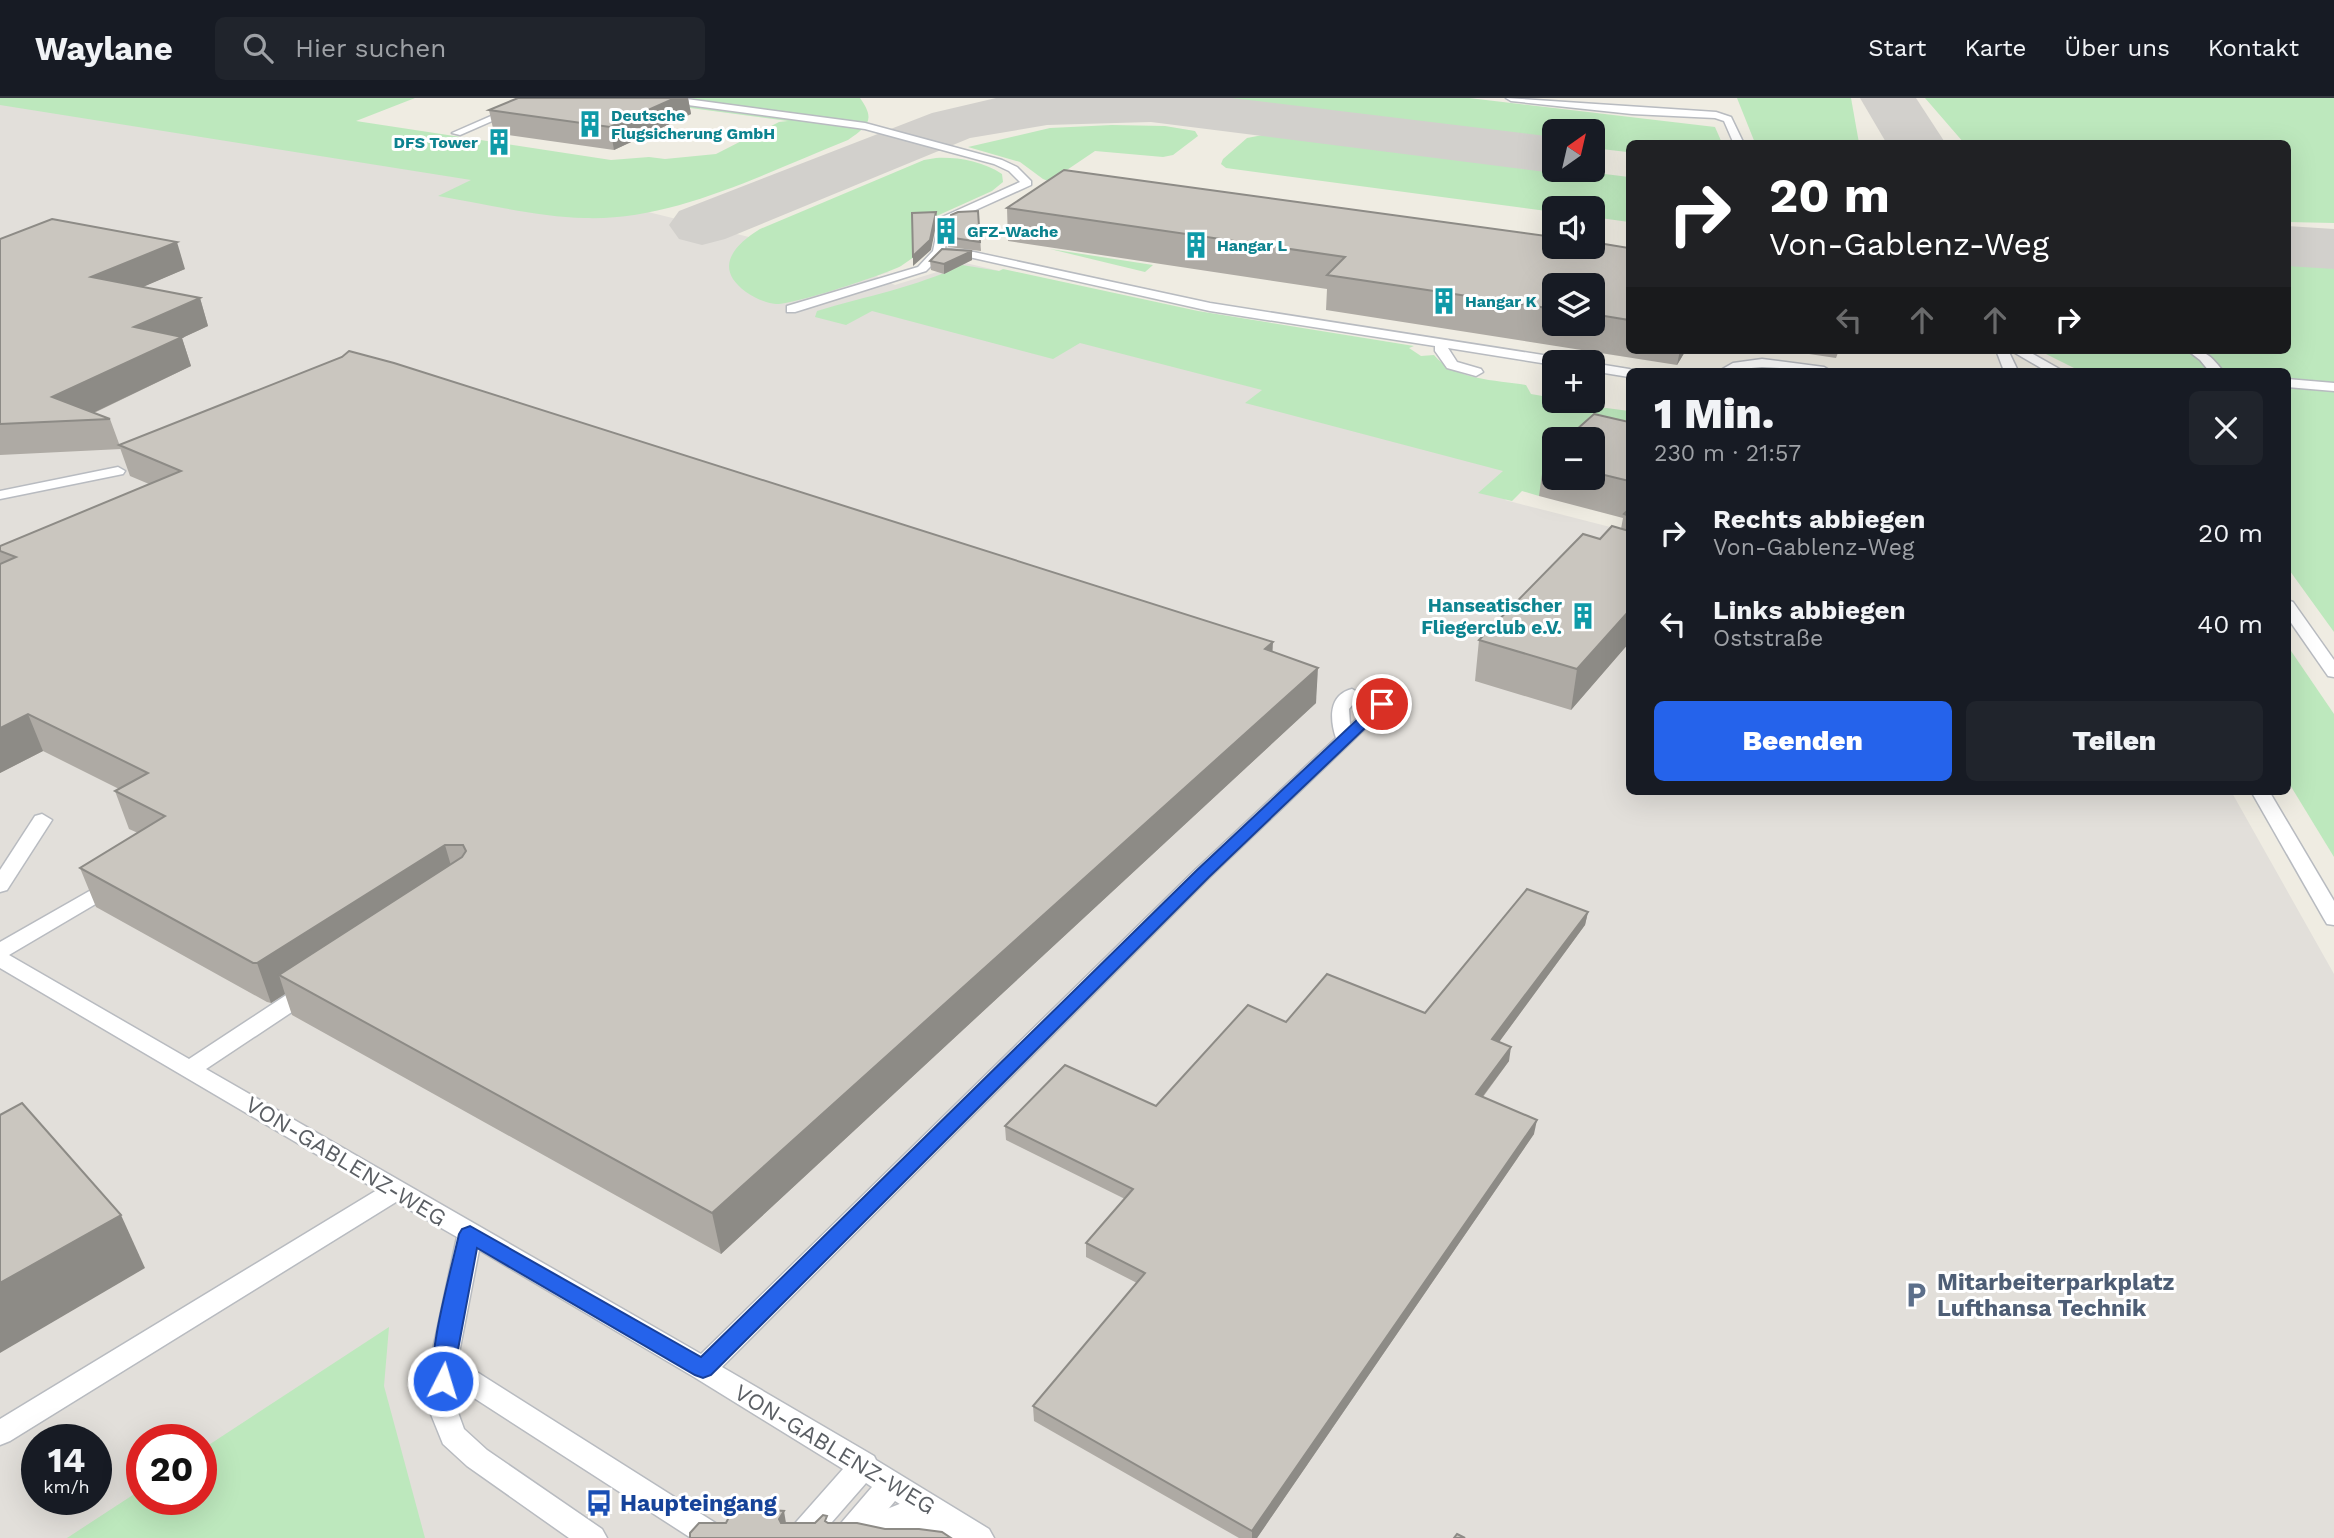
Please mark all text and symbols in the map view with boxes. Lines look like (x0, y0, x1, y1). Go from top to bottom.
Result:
search box (215, 17, 705, 80)
text: Waylane (35, 29, 173, 68)
icon: search (239, 29, 277, 67)
text: Hier suchen (295, 33, 446, 63)
text: Start (1868, 34, 1926, 62)
text: Karte (1964, 34, 2026, 62)
text: Über uns (2064, 34, 2170, 62)
text: Kontakt (2208, 34, 2299, 62)
place label: Deutsche Flugsicherung GmbH (611, 106, 775, 143)
building icon: Deutsche Flugsicherung GmbH (575, 109, 605, 139)
north arrow (1542, 119, 1605, 182)
map controls (1542, 119, 1605, 490)
building icon: DFS Tower (484, 127, 514, 157)
place label: DFS Tower (393, 133, 478, 152)
text: 20 m (1769, 166, 1890, 224)
icon: right (1654, 168, 1745, 259)
button: sound (1542, 196, 1605, 259)
building icon: GFZ-Wache (931, 216, 961, 246)
place label: GFZ-Wache (967, 222, 1058, 241)
text: Von-Gablenz-Weg (1769, 225, 2049, 263)
building icon: Hangar L (1181, 230, 1211, 260)
place label: Hangar L (1217, 236, 1287, 255)
button: layers (1542, 273, 1605, 336)
building icon: Hangar K (1429, 286, 1459, 316)
place label: Hangar K (1465, 292, 1537, 311)
icon: left (1830, 301, 1868, 339)
icon: ahead (1903, 301, 1941, 339)
icon: ahead (1976, 301, 2014, 339)
icon: right (2049, 301, 2087, 339)
button: + (1542, 350, 1605, 413)
text: 1 Min. (1654, 389, 1774, 438)
button: close (2189, 391, 2263, 465)
button: − (1542, 427, 1605, 490)
text: 230 m · 21:57 (1654, 440, 1801, 467)
text: Rechts abbiegen (1713, 504, 1925, 534)
icon: right (1654, 514, 1692, 552)
text: 20 m (2198, 518, 2263, 548)
text: Von-Gablenz-Weg (1713, 534, 1914, 561)
place label: Hanseatischer Fliegerclub e.V. (1421, 594, 1563, 639)
text: Links abbiegen (1713, 595, 1906, 625)
building icon: Hanseatischer Fliegerclub e.V. (1568, 601, 1598, 631)
icon: left (1654, 605, 1692, 643)
text: 40 m (2197, 609, 2263, 639)
text: Oststraße (1713, 625, 1823, 652)
pin (1352, 674, 1412, 734)
icon: arrive (1363, 685, 1401, 723)
button: Beenden (1654, 701, 1952, 781)
button: Teilen (1966, 701, 2263, 781)
street label: VON-GABLENZ-WEG (240, 1091, 451, 1232)
place label: Mitarbeiterparkplatz Lufthansa Technik (1937, 1269, 2175, 1322)
parking icon: Mitarbeiterparkplatz Lufthansa Technik (1901, 1280, 1931, 1310)
position arrow (406, 1344, 480, 1418)
street label: VON-GABLENZ-WEG (729, 1379, 940, 1520)
speed limit sign: 20 (126, 1424, 217, 1515)
text: 14 (48, 1439, 85, 1481)
text: km/h (43, 1476, 90, 1497)
bus stop icon: Haupteingang (584, 1488, 614, 1518)
place label: Haupteingang (620, 1490, 777, 1517)

